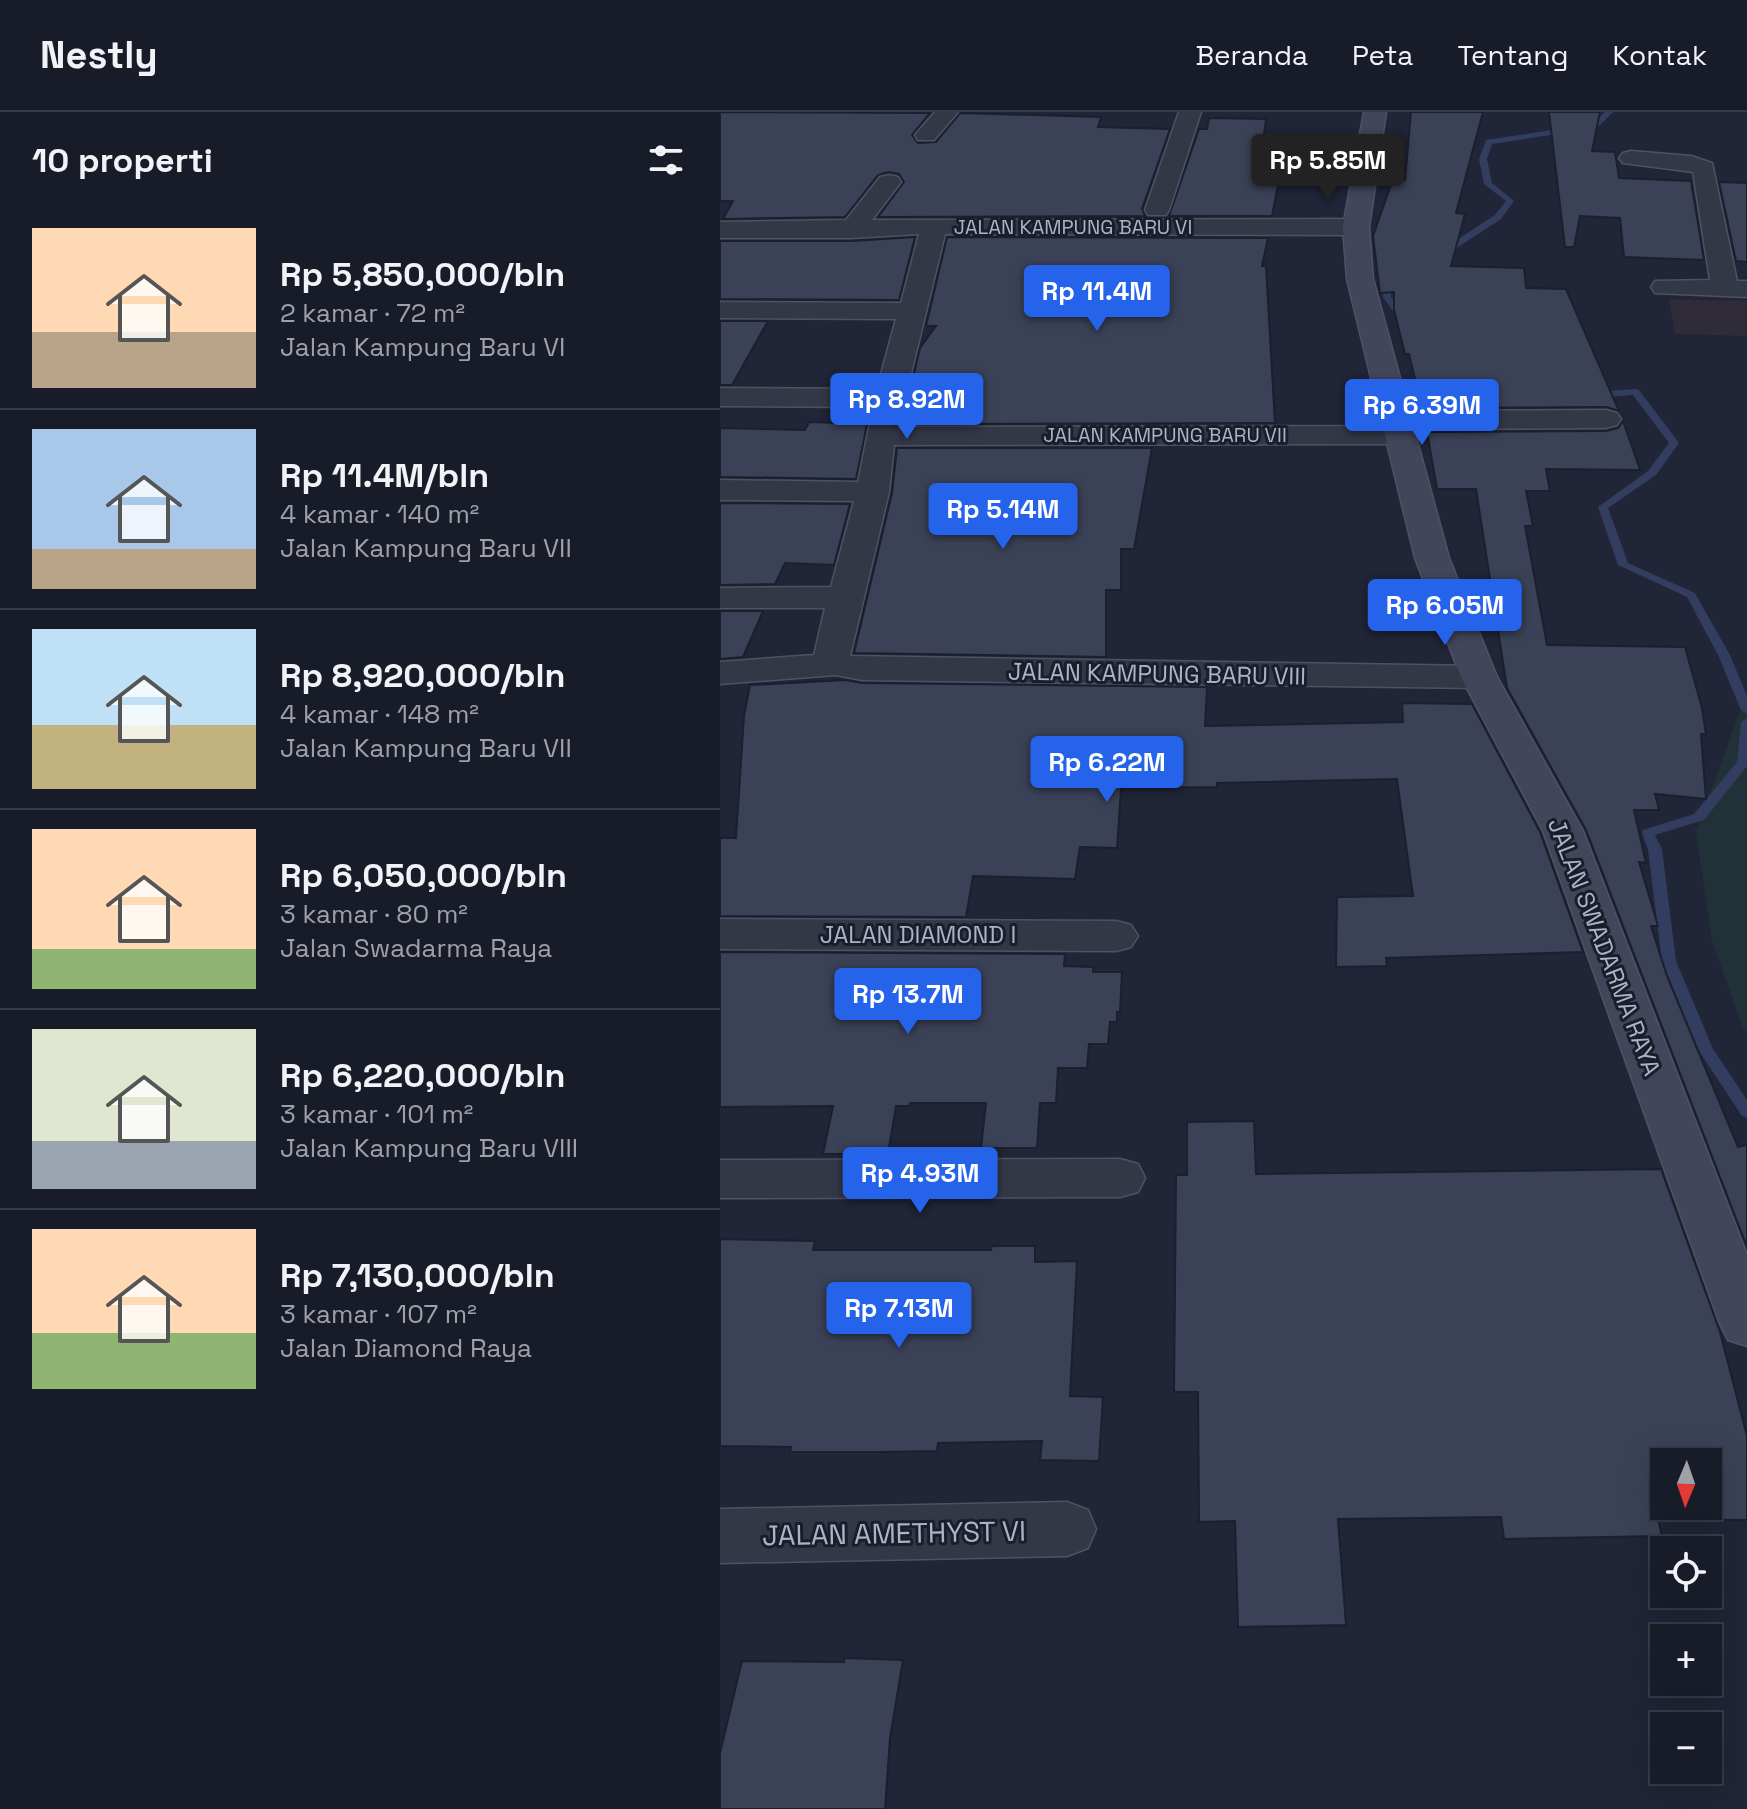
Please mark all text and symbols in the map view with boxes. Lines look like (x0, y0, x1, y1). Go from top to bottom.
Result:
text: Nestly (40, 31, 158, 79)
text: Beranda (1196, 37, 1308, 73)
text: Peta (1352, 37, 1413, 73)
text: Tentang (1457, 37, 1568, 73)
text: Kontak (1612, 37, 1707, 73)
pin: Rp 5.85M (1245, 134, 1411, 202)
icon: filters (644, 138, 688, 182)
text: 10 properti (32, 139, 213, 182)
text: Rp 5.85M (1269, 143, 1387, 177)
street label: JALAN KAMPUNG BARU VI (954, 214, 1192, 240)
text: Rp 5,850,000/bln (280, 253, 565, 296)
icon: home (96, 260, 192, 356)
pin: Rp 11.4M (1014, 265, 1180, 333)
text: Rp 11.4M (1042, 274, 1152, 308)
text: 2 kamar · 72 m² (280, 296, 465, 330)
text: Jalan Kampung Baru VI (280, 330, 565, 364)
pin: Rp 8.92M (824, 373, 990, 441)
pin: Rp 6.39M (1339, 379, 1505, 447)
text: Rp 8.92M (848, 382, 966, 416)
text: Rp 6.39M (1363, 388, 1481, 422)
street label: JALAN KAMPUNG BARU VII (1043, 422, 1287, 448)
text: Rp 11.4M/bln (280, 454, 489, 497)
icon: home (96, 461, 192, 557)
pin: Rp 5.14M (920, 483, 1086, 551)
text: Rp 5.14M (947, 492, 1059, 526)
text: 4 kamar · 140 m² (280, 497, 479, 531)
text: Jalan Kampung Baru VII (280, 531, 572, 565)
pin: Rp 6.05M (1362, 579, 1528, 647)
text: Rp 6.05M (1386, 588, 1504, 622)
text: Rp 8,920,000/bln (280, 654, 566, 697)
street label: JALAN KAMPUNG BARU VIII (1008, 655, 1306, 692)
icon: home (96, 661, 192, 757)
text: 4 kamar · 148 m² (280, 697, 479, 731)
text: Jalan Kampung Baru VII (280, 731, 572, 765)
pin: Rp 6.22M (1024, 736, 1190, 804)
text: Rp 6.22M (1048, 745, 1166, 779)
street label: JALAN SWADARMA RAYA (1541, 814, 1668, 1080)
text: Rp 6,050,000/bln (280, 854, 567, 897)
icon: home (96, 861, 192, 957)
text: 3 kamar · 80 m² (280, 897, 468, 931)
street label: JALAN DIAMOND I (820, 919, 1016, 950)
text: Jalan Swadarma Raya (280, 931, 552, 965)
pin: Rp 13.7M (825, 968, 991, 1036)
text: Rp 13.7M (852, 977, 964, 1011)
text: Rp 6,220,000/bln (280, 1054, 565, 1097)
icon: home (96, 1061, 192, 1157)
text: 3 kamar · 101 m² (280, 1097, 473, 1131)
text: Jalan Kampung Baru VIII (280, 1131, 578, 1165)
pin: Rp 4.93M (837, 1147, 1003, 1215)
text: Rp 4.93M (861, 1156, 979, 1190)
text: Rp 7,130,000/bln (280, 1254, 555, 1297)
icon: home (96, 1261, 192, 1357)
pin: Rp 7.13M (816, 1282, 982, 1350)
text: Rp 7.13M (844, 1291, 954, 1325)
text: 3 kamar · 107 m² (280, 1297, 477, 1331)
text: Jalan Diamond Raya (280, 1331, 532, 1365)
north arrow (1650, 1448, 1722, 1520)
map controls (1650, 1448, 1722, 1784)
street label: JALAN AMETHYST VI (762, 1513, 1026, 1553)
button: locate (1650, 1536, 1722, 1608)
button: + (1650, 1624, 1722, 1696)
button: − (1650, 1712, 1722, 1784)

